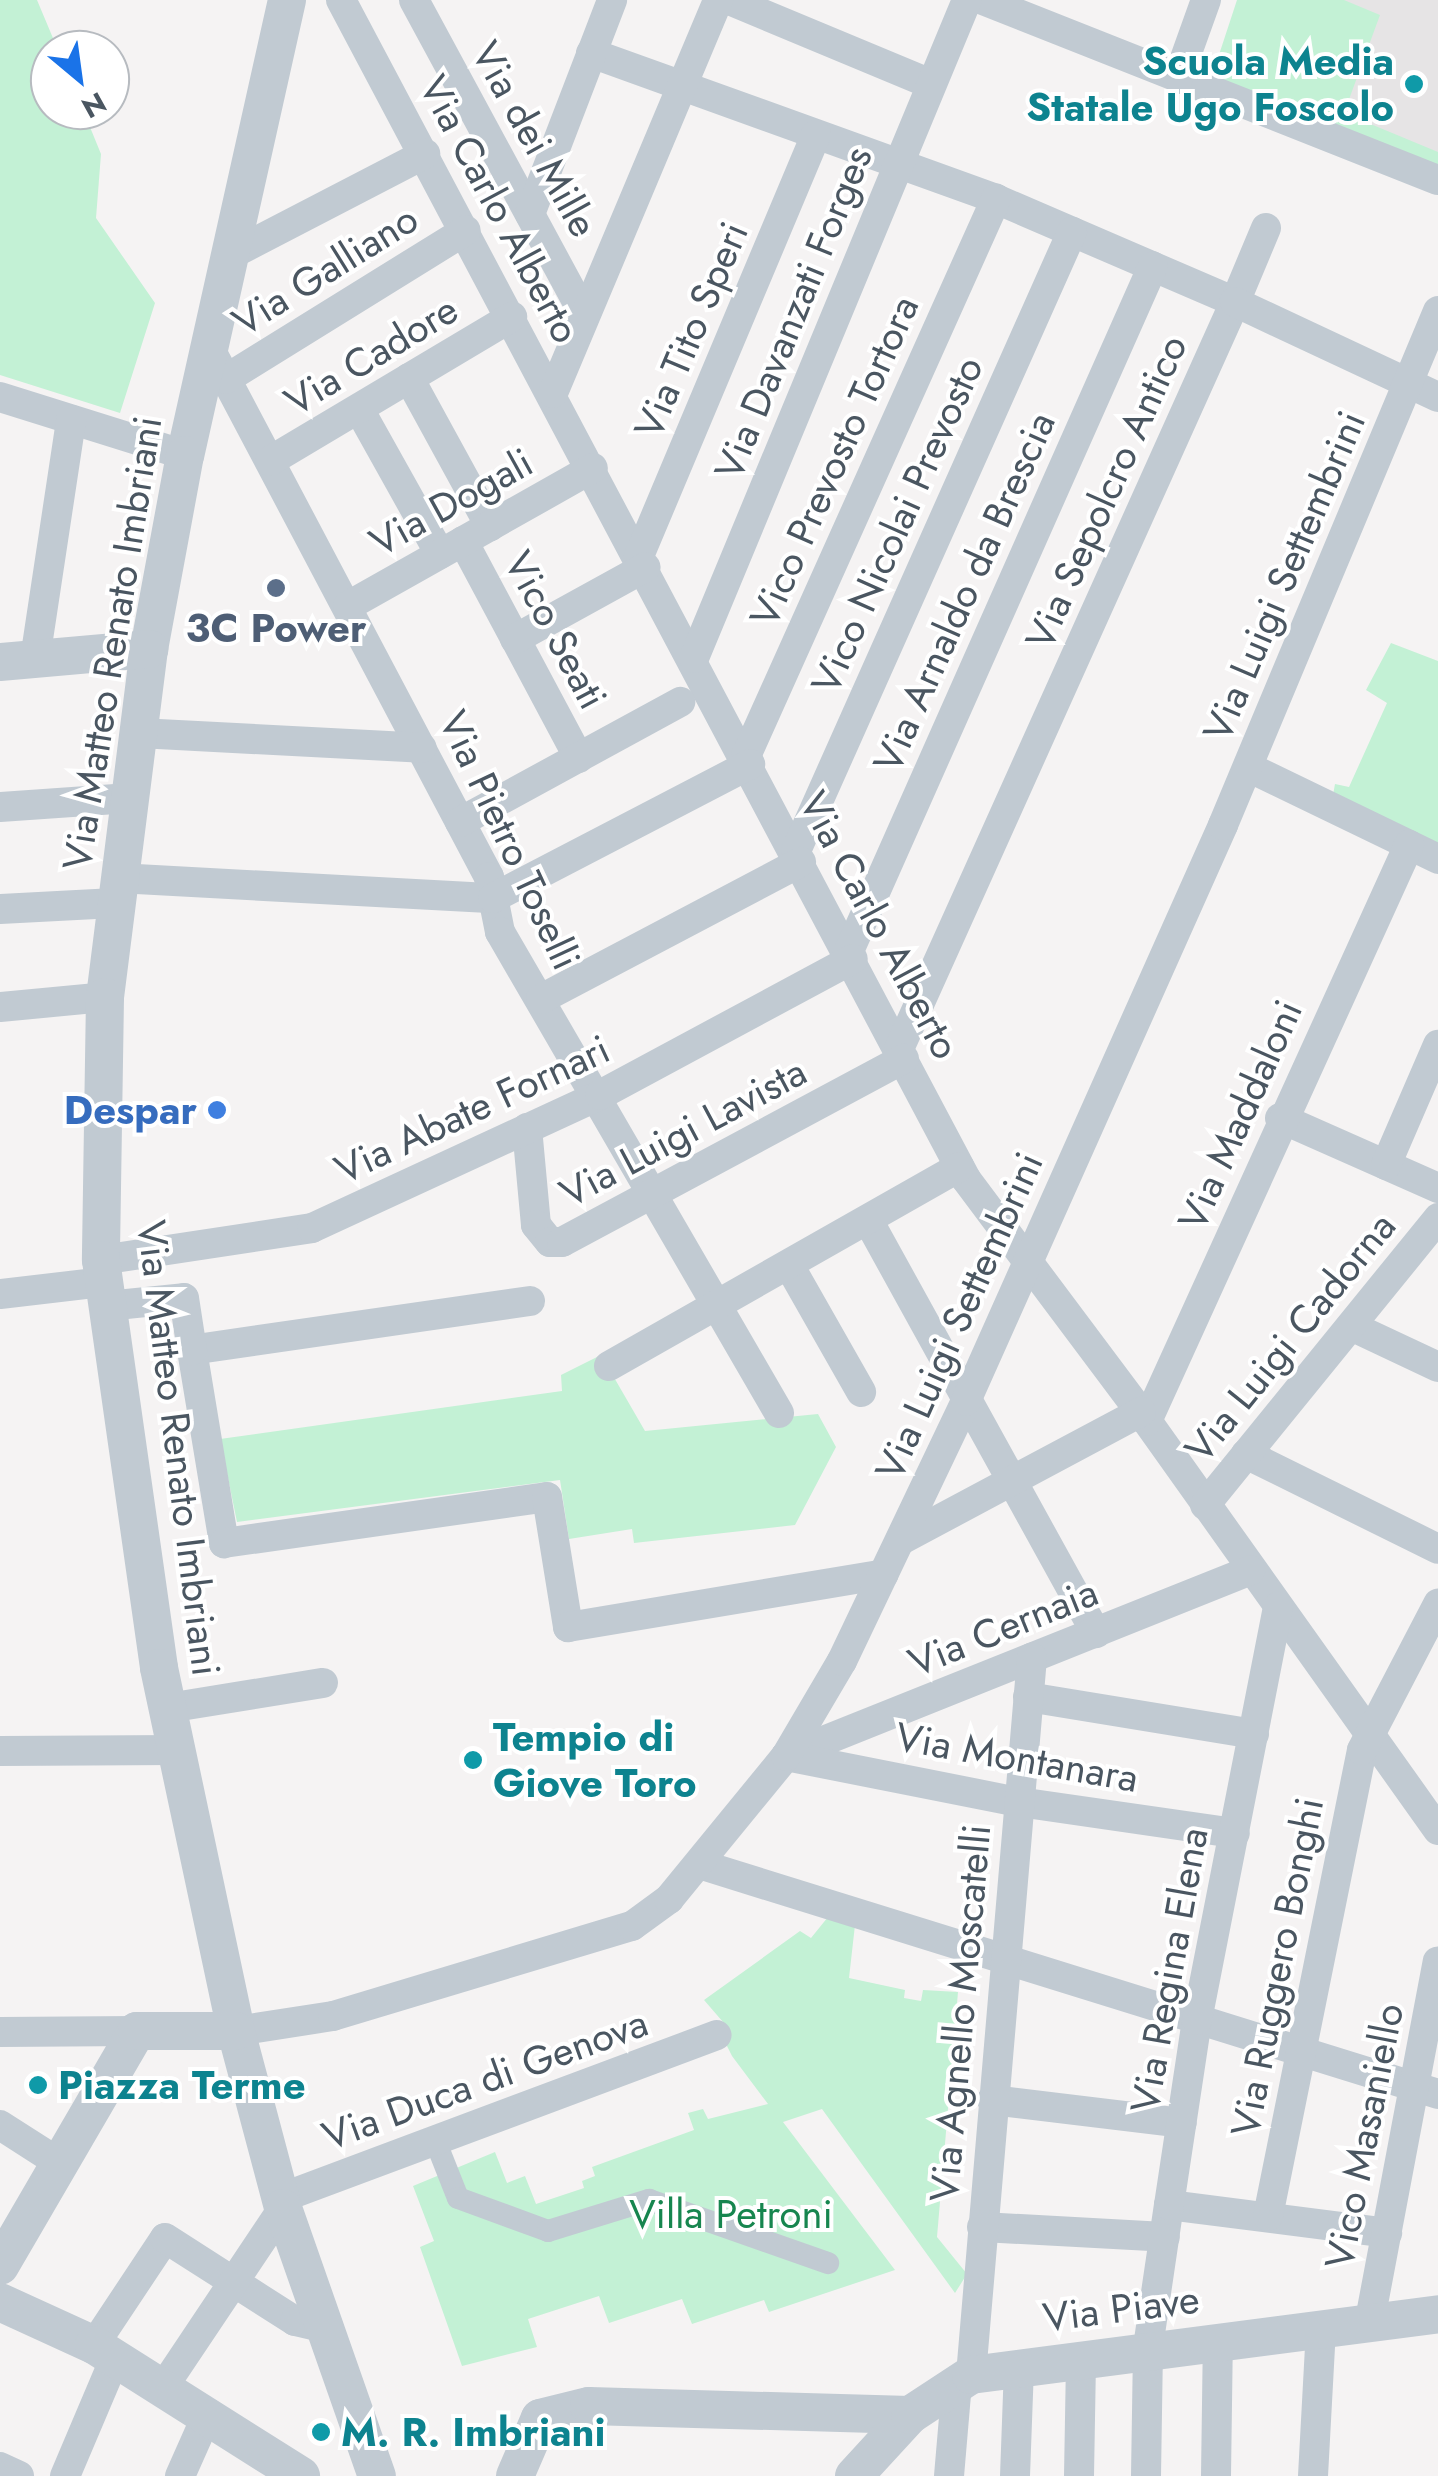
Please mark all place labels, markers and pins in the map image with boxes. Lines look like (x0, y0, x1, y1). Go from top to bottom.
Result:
place label: Scuola Media Statale Ugo Foscolo (1026, 37, 1394, 131)
marker: Scuola Media Statale Ugo Foscolo (1403, 73, 1425, 95)
marker: 3C Power (265, 577, 287, 599)
place label: 3C Power (186, 604, 366, 652)
place label: Despar (64, 1086, 197, 1134)
marker: Despar (206, 1099, 228, 1121)
place label: Tempio di Giove Toro (493, 1713, 696, 1807)
marker: Tempio di Giove Toro (462, 1749, 484, 1771)
place label: Piazza Terme (58, 2061, 306, 2109)
marker: Piazza Terme (27, 2074, 49, 2096)
place label: M. R. Imbriani (341, 2408, 606, 2456)
marker: M. R. Imbriani (310, 2421, 332, 2443)

